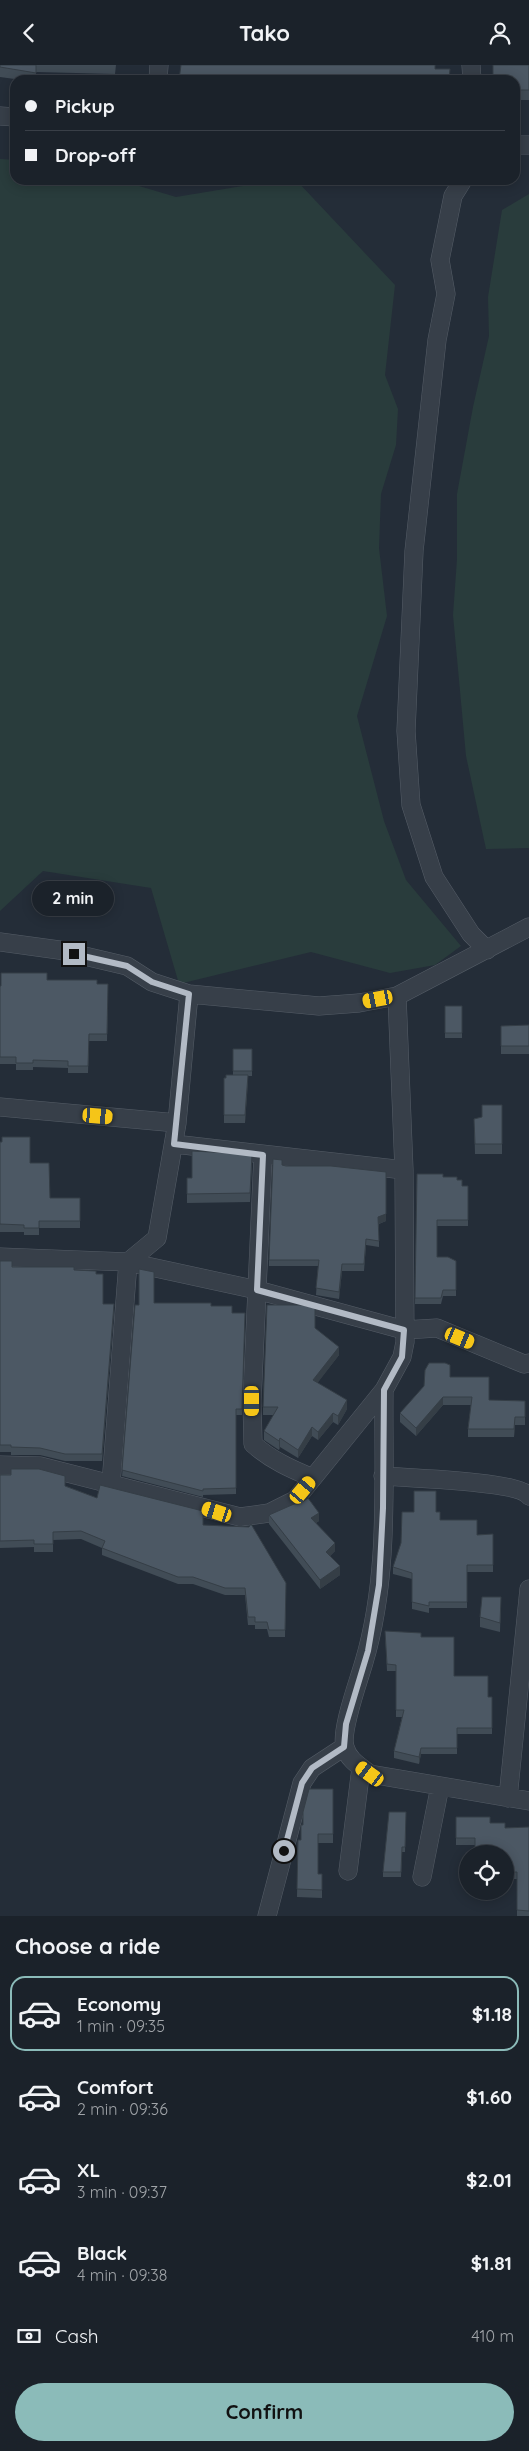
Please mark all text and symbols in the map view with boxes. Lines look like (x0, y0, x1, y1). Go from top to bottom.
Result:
icon: back (15, 19, 43, 47)
text: Tako (239, 19, 290, 47)
icon: person (486, 19, 514, 47)
text: Pickup (55, 94, 115, 118)
text: Drop-off (55, 143, 136, 167)
callout: 2 min (33, 881, 115, 917)
text: 2 min (52, 888, 94, 908)
route end (63, 943, 85, 965)
car (361, 989, 394, 1009)
car (82, 1107, 113, 1125)
car (443, 1325, 476, 1351)
car (244, 1386, 259, 1416)
car (287, 1474, 318, 1506)
car (200, 1500, 233, 1524)
car (353, 1759, 386, 1789)
route start (273, 1840, 295, 1862)
map controls (459, 1845, 514, 1900)
button: locate (459, 1845, 514, 1900)
text: Choose a ride (15, 1932, 160, 1960)
icon: car (17, 1991, 62, 2036)
text: Economy (77, 1992, 161, 2016)
text: $1.18 (472, 2002, 512, 2026)
text: 1 min · 09:35 (77, 2016, 165, 2036)
icon: car (17, 2074, 62, 2119)
text: Comfort (77, 2075, 154, 2099)
text: $1.60 (466, 2085, 512, 2109)
text: 2 min · 09:36 (77, 2099, 168, 2119)
icon: car (17, 2157, 62, 2202)
text: XL (77, 2158, 100, 2182)
text: $2.01 (466, 2168, 512, 2192)
text: 3 min · 09:37 (77, 2182, 167, 2202)
icon: car (17, 2240, 62, 2285)
text: Black (77, 2241, 127, 2265)
text: $1.81 (471, 2251, 512, 2275)
text: 4 min · 09:38 (77, 2265, 167, 2285)
icon: cash (15, 2322, 43, 2350)
text: Cash (55, 2324, 99, 2348)
text: 410 m (471, 2326, 514, 2346)
button: Confirm (15, 2383, 514, 2441)

